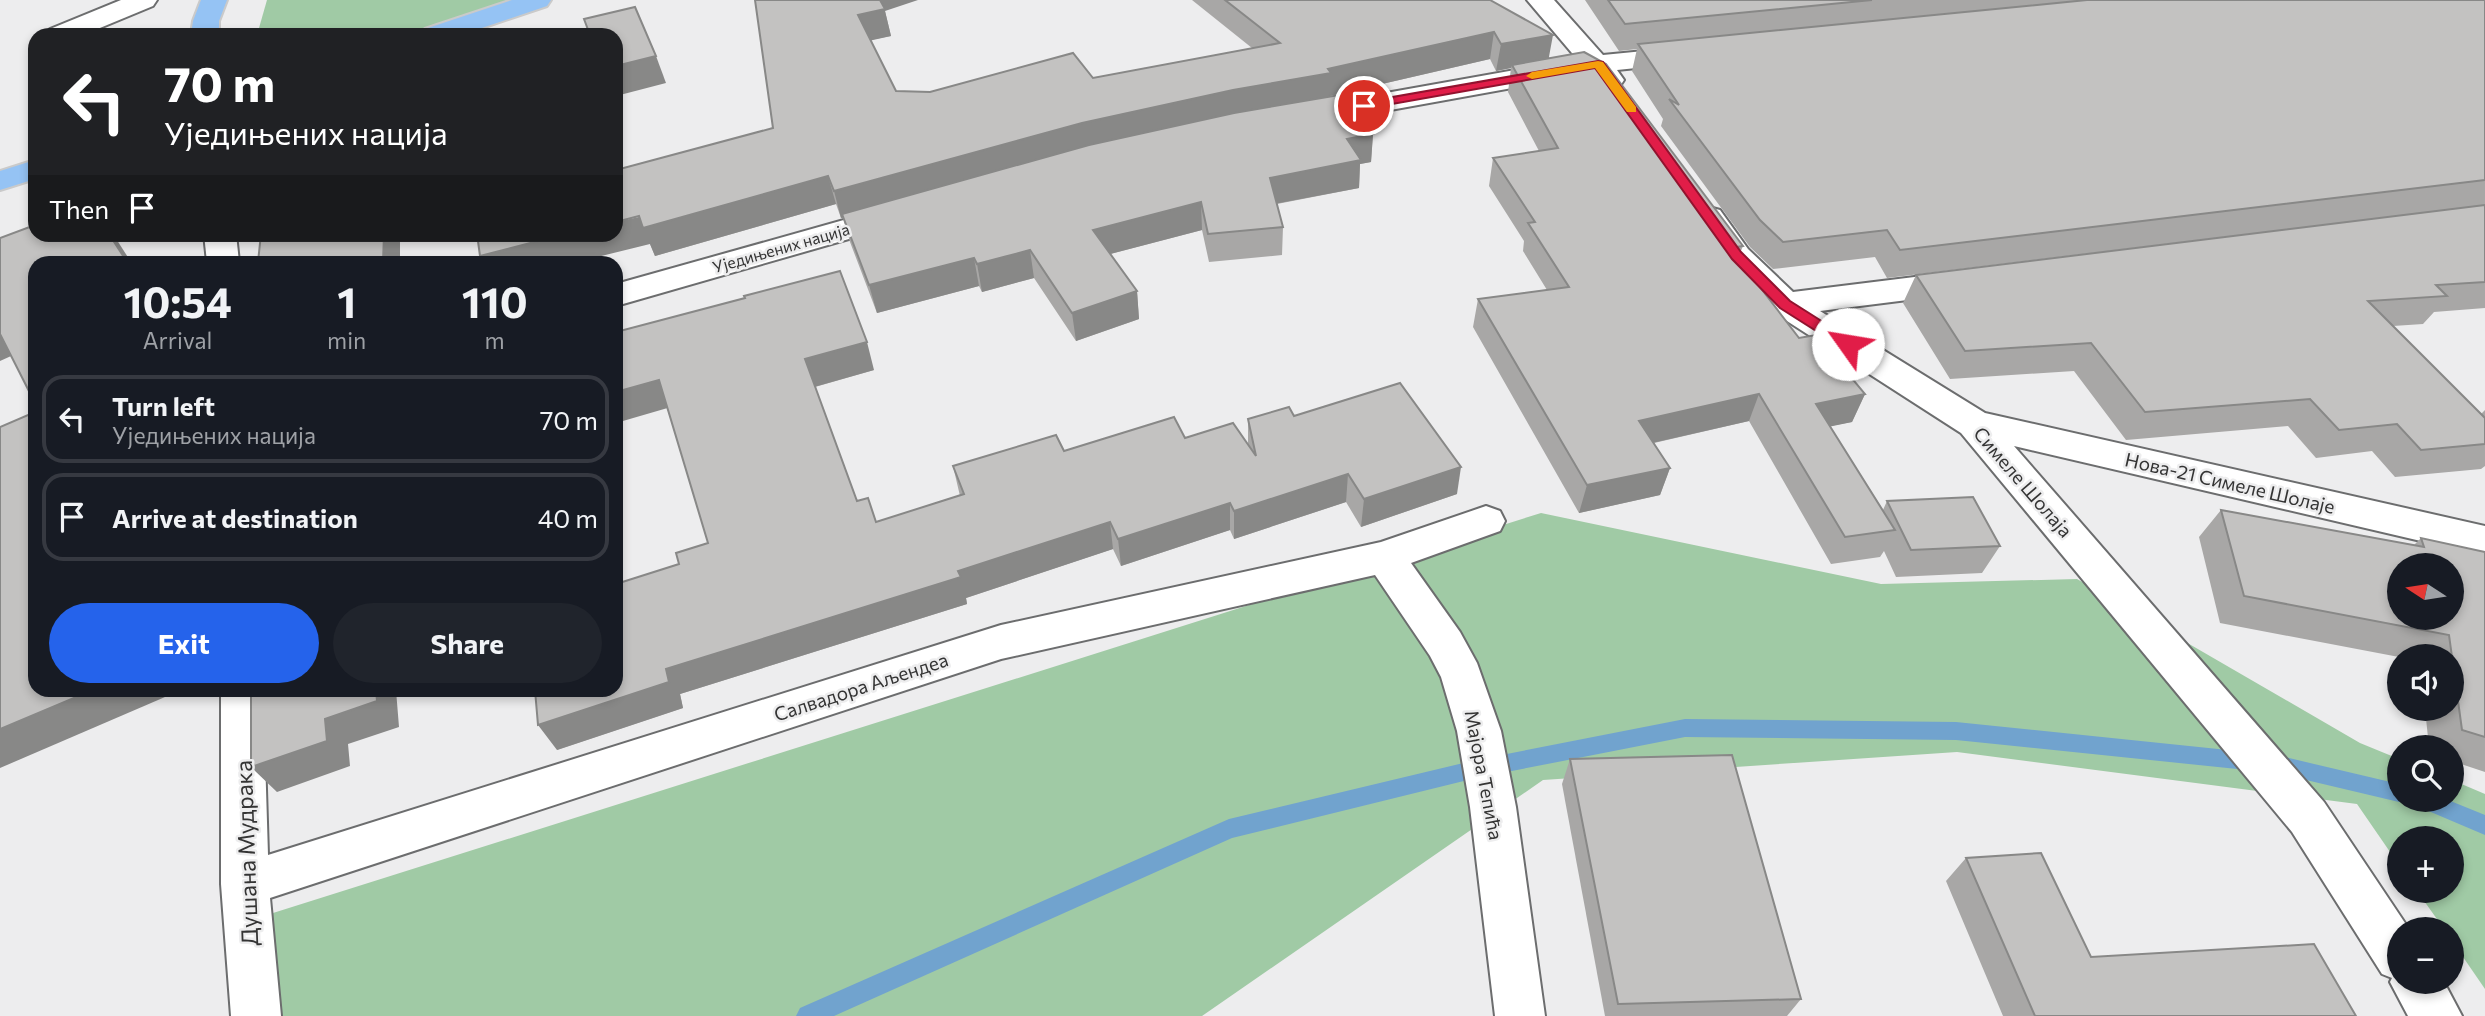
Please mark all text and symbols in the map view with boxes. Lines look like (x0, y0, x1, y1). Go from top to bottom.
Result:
text: 70 m (164, 52, 275, 112)
icon: left (49, 56, 140, 147)
pin (1334, 76, 1394, 136)
icon: arrive (1345, 87, 1383, 125)
text: Уједињених нација (164, 112, 448, 152)
icon: arrive (123, 189, 161, 227)
text: Then (49, 193, 109, 224)
street label: Уједињених нација (710, 219, 852, 276)
text: 10:54 (123, 275, 232, 327)
text: 1 (337, 275, 356, 327)
text: 110 (462, 275, 528, 327)
position arrow (1811, 307, 1885, 381)
text: Arrival (143, 326, 212, 354)
text: min (327, 326, 366, 354)
text: m (485, 326, 505, 354)
text: Turn left (112, 390, 215, 421)
icon: left (53, 400, 91, 438)
text: 70 m (540, 404, 598, 435)
text: Уједињених нација (112, 421, 316, 449)
street label: Симеле Шолаја (1969, 422, 2078, 542)
street label: Нова-21 Симеле Шолаје (2123, 447, 2337, 518)
icon: arrive (53, 498, 91, 536)
text: Arrive at destination (112, 502, 358, 533)
text: 40 m (538, 502, 598, 533)
north arrow (2387, 553, 2464, 630)
map controls (2387, 553, 2464, 994)
button: Exit (49, 603, 319, 683)
button: Share (333, 603, 602, 683)
button: sound (2387, 644, 2464, 721)
street label: Салвадора Аљендеа (771, 647, 951, 726)
street label: Мајора Тепића (1461, 708, 1508, 842)
button: search (2387, 735, 2464, 812)
street label: Душана Мудрака (229, 760, 263, 946)
button: + (2387, 826, 2464, 903)
button: − (2387, 917, 2464, 994)

